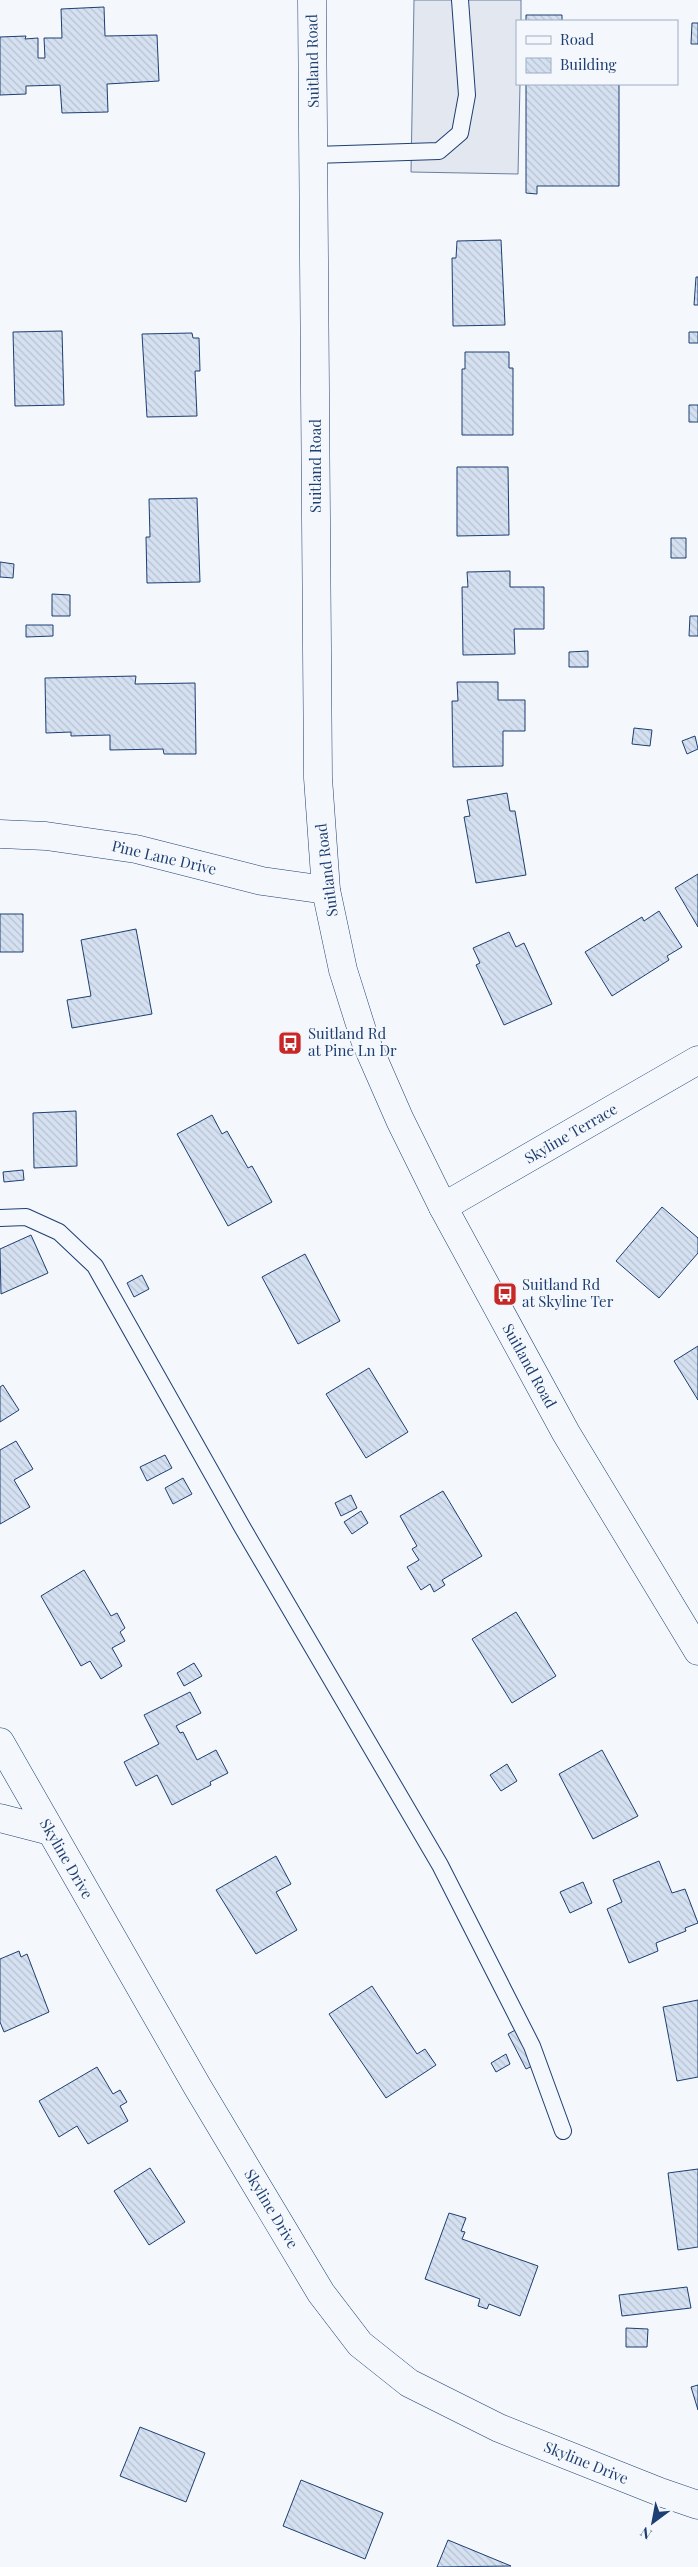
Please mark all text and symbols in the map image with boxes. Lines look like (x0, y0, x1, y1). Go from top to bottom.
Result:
street label: Suitland Road (301, 14, 323, 108)
legend (516, 20, 678, 85)
text: Road (560, 29, 594, 49)
text: Building (560, 54, 617, 74)
street label: Suitland Road (305, 419, 325, 513)
street label: Suitland Road (310, 822, 342, 918)
street label: Pine Lane Drive (110, 835, 218, 879)
place label: Suitland Rd at Pine Ln Dr (308, 1023, 397, 1060)
bus stop icon: Suitland Rd at Pine Ln Dr (277, 1030, 303, 1056)
street label: Skyline Terrace (520, 1098, 621, 1168)
place label: Suitland Rd at Skyline Ter (522, 1274, 614, 1311)
bus stop icon: Suitland Rd at Skyline Ter (492, 1281, 518, 1307)
street label: Suitland Road (498, 1320, 561, 1412)
street label: Skyline Drive (36, 1815, 98, 1902)
street label: Skyline Drive (240, 2165, 303, 2252)
street label: Skyline Drive (541, 2436, 631, 2488)
north arrow (628, 2497, 678, 2547)
text: N (637, 2523, 655, 2544)

